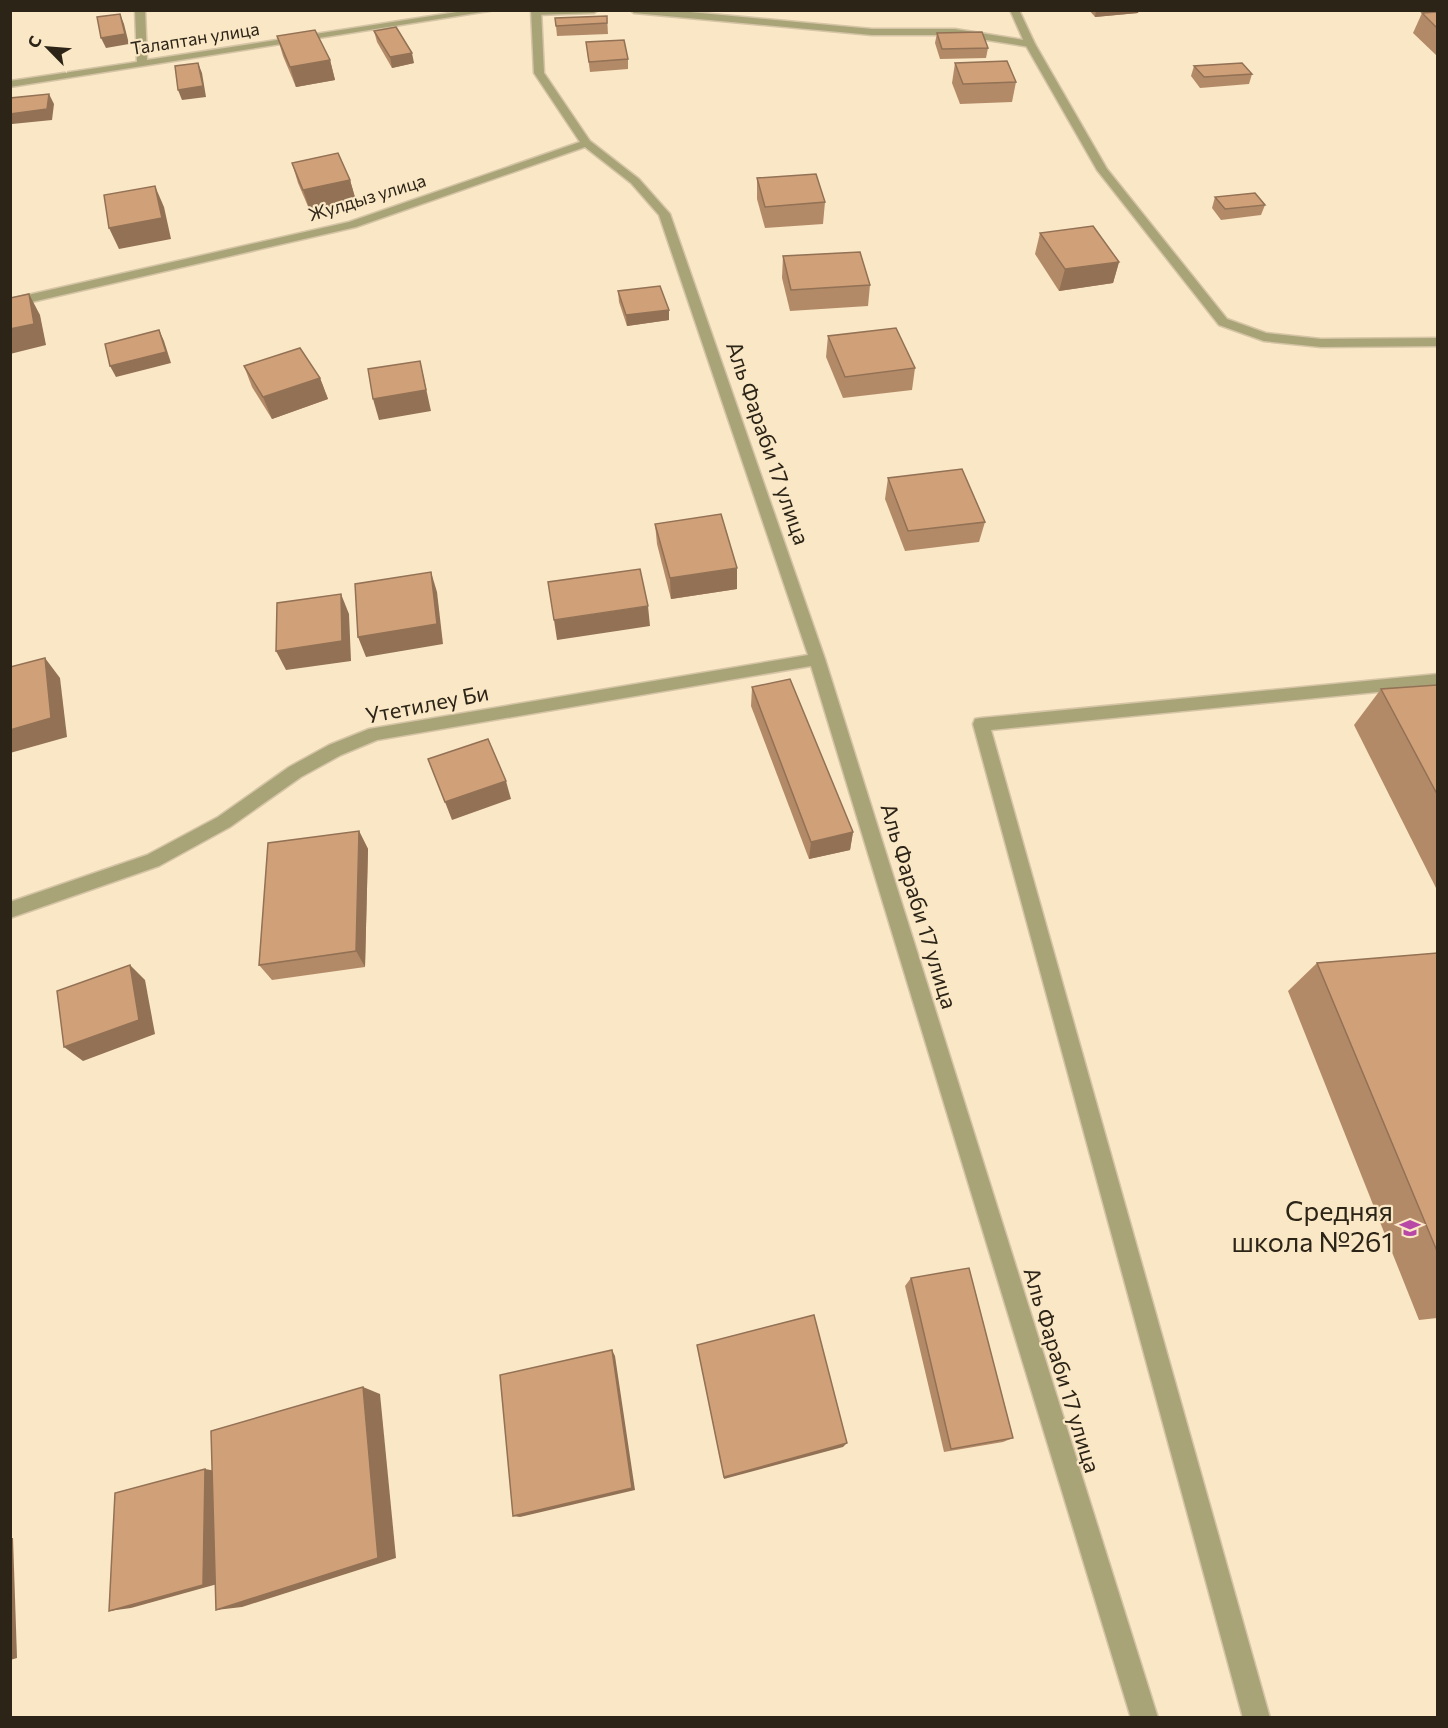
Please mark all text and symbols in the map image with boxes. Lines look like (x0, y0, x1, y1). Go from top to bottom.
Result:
street label: Талаптан улица (129, 17, 261, 59)
north arrow (18, 18, 78, 78)
text: С (23, 32, 45, 50)
street label: Жулдыз улица (305, 169, 428, 225)
street label: Аль Фараби 17 улица (721, 338, 816, 548)
street label: Утетилеу Би (363, 678, 491, 729)
street label: Аль Фараби 17 улица (875, 800, 964, 1012)
place label: Средняя школа №261 (1232, 1194, 1393, 1258)
school or university icon: Средняя школа №261 (1398, 1216, 1422, 1240)
street label: Аль Фараби 17 улица (1018, 1264, 1107, 1476)

